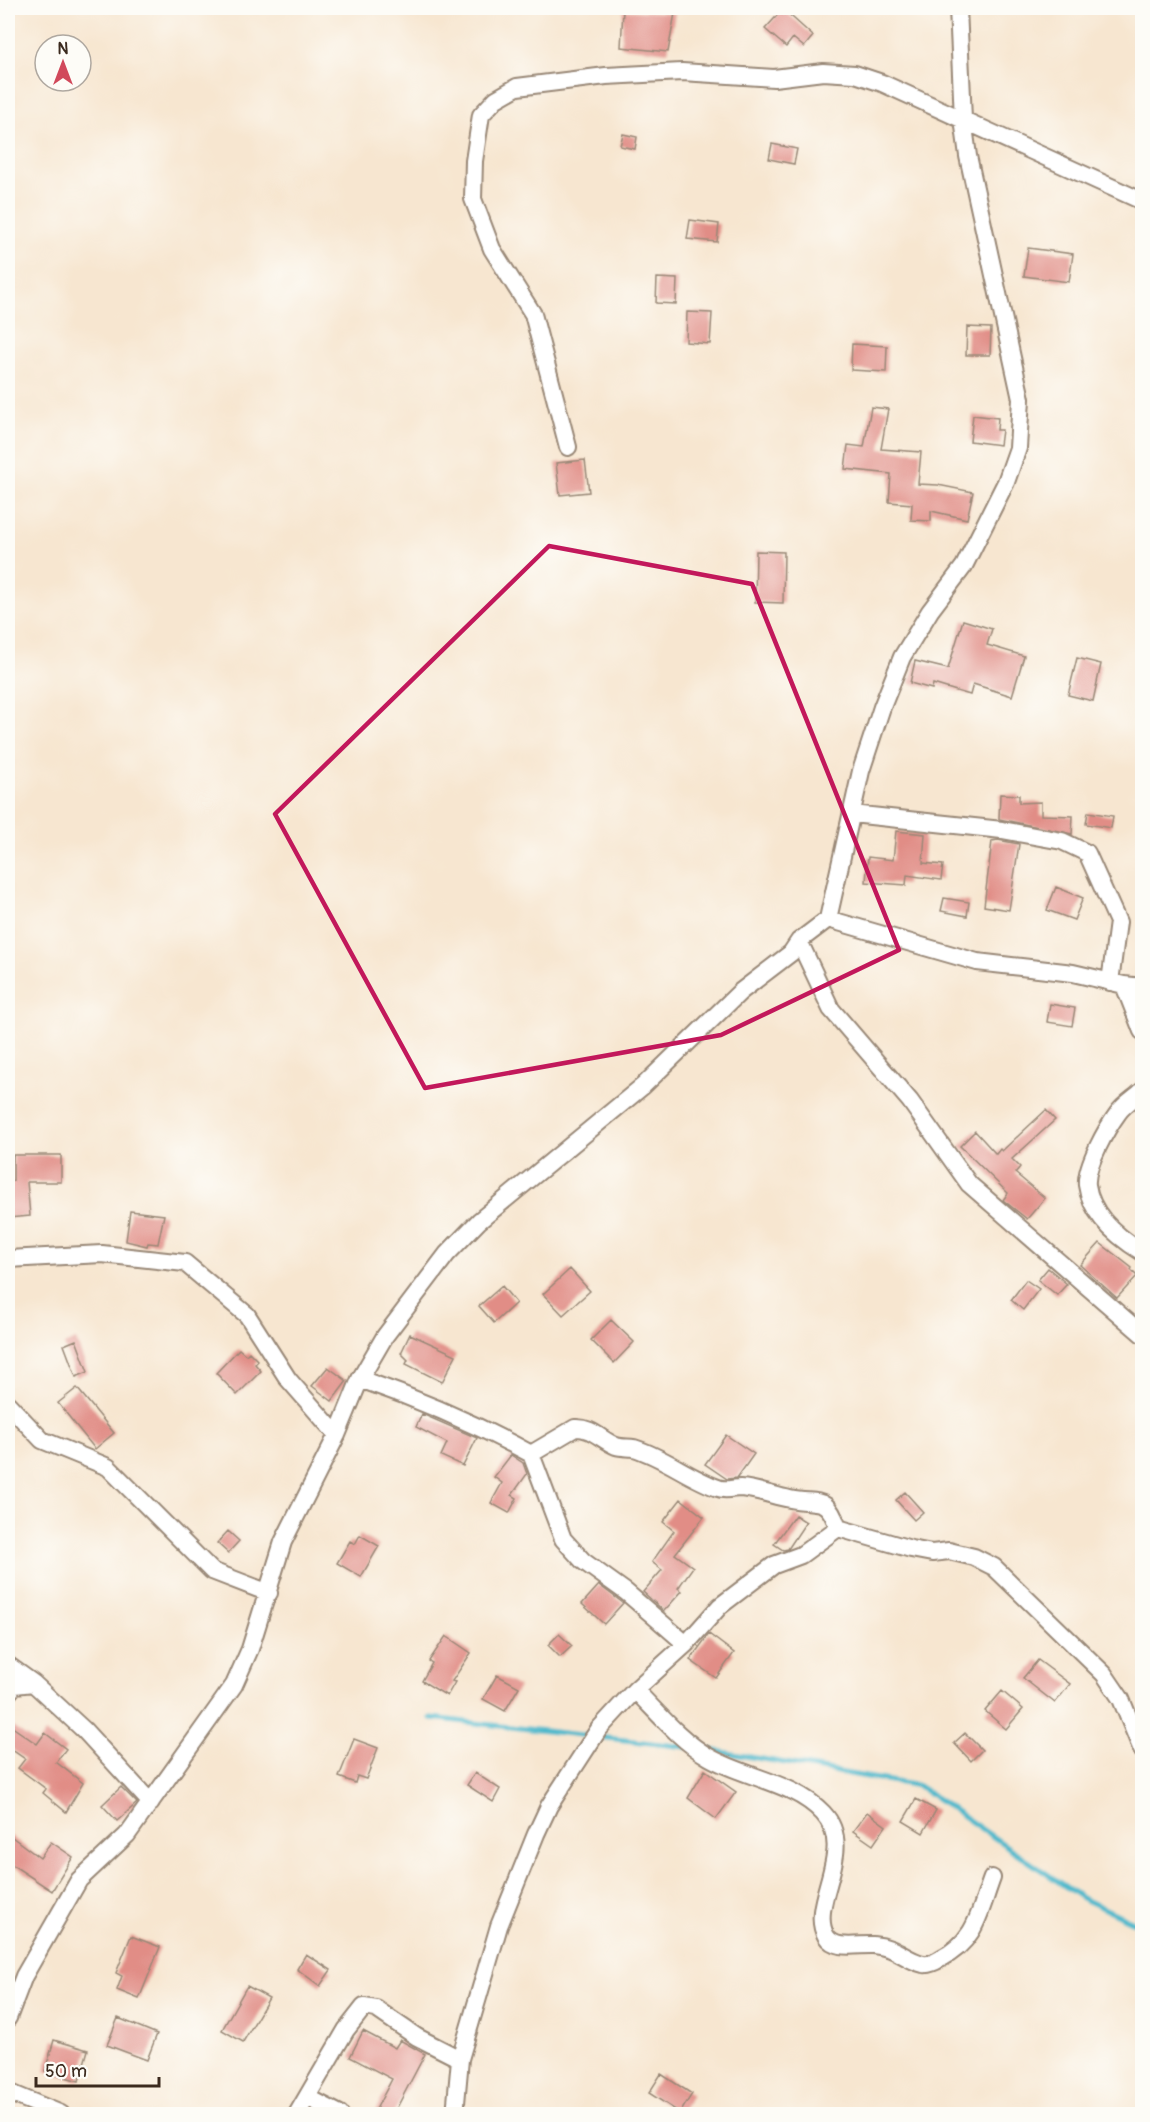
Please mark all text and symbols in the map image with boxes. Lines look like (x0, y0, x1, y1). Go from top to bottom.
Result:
north arrow (33, 33, 93, 93)
text: N (58, 39, 69, 59)
scale bar (36, 2050, 159, 2088)
text: 50 m (45, 2060, 87, 2083)

